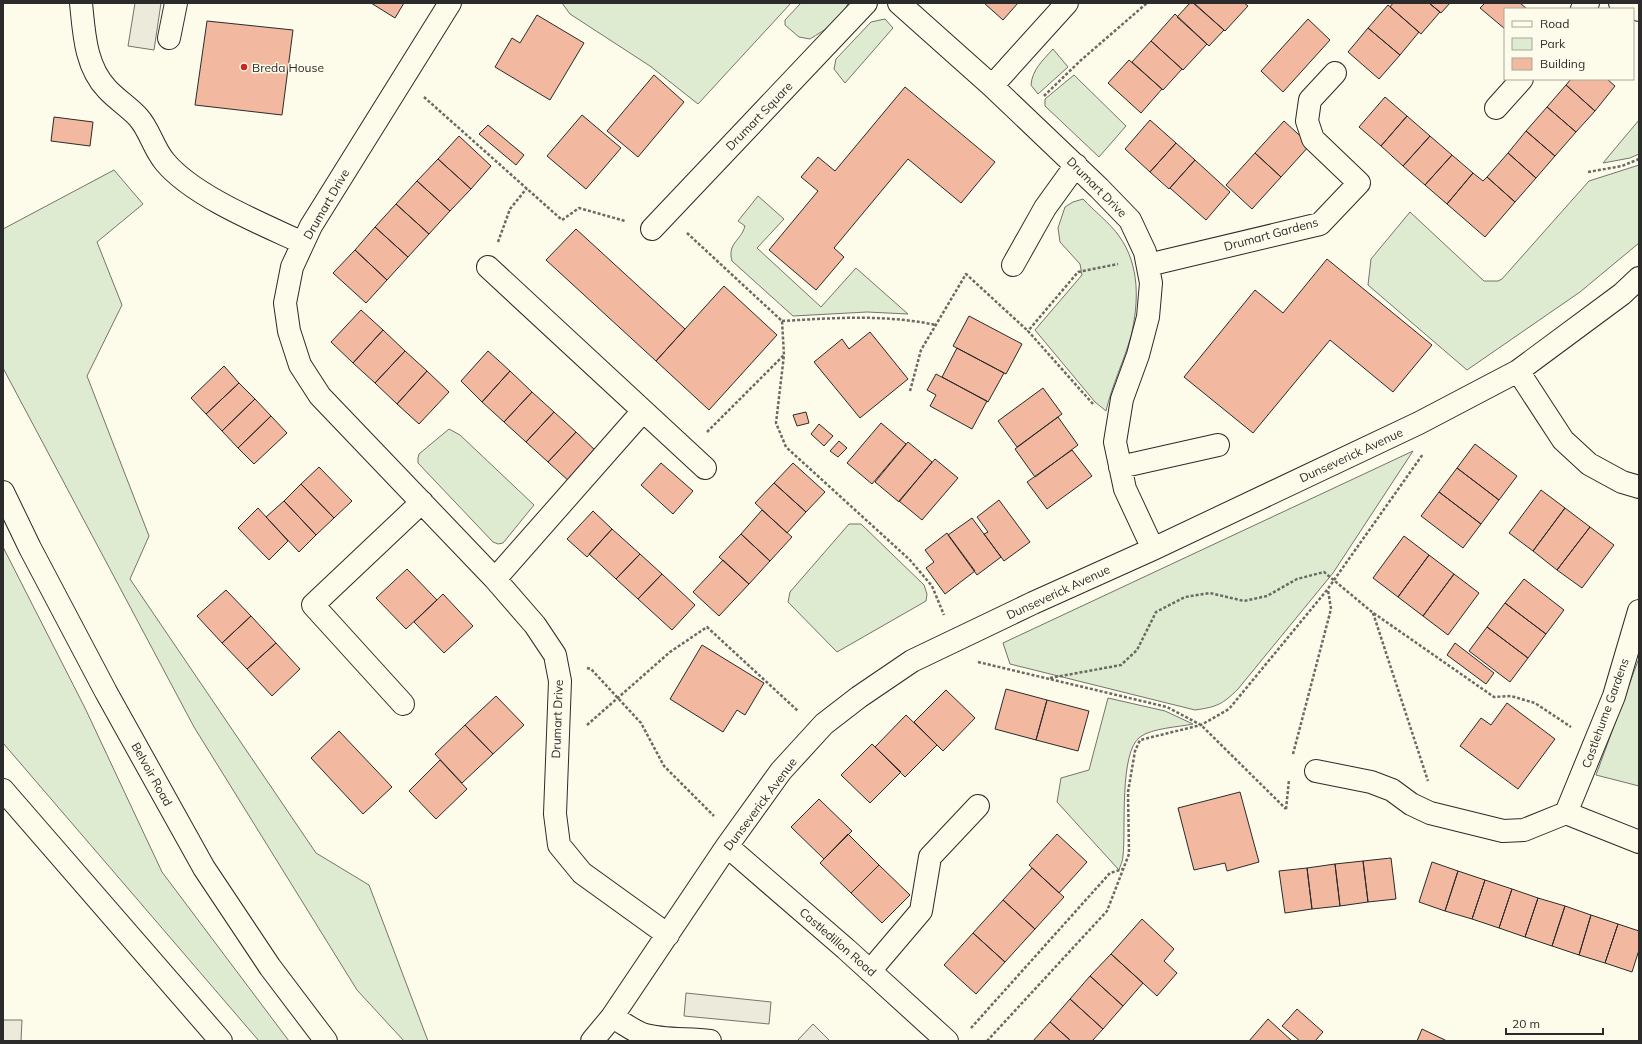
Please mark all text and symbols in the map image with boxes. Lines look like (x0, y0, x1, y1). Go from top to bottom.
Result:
legend (1504, 8, 1634, 80)
text: Road (1540, 16, 1569, 31)
text: Park (1540, 36, 1566, 51)
text: Building (1540, 56, 1585, 71)
place label: Breda House (252, 60, 324, 75)
marker: Breda House (239, 62, 249, 72)
street label: Drumart Square (722, 79, 796, 153)
street label: Drumart Drive (1064, 154, 1130, 220)
street label: Drumart Drive (300, 166, 352, 242)
street label: Drumart Gardens (1222, 214, 1320, 254)
street label: Dunseverick Avenue (1297, 424, 1405, 486)
street label: Dunseverick Avenue (1004, 561, 1112, 623)
street label: Castlehume Gardens (1578, 656, 1632, 770)
street label: Drumart Drive (548, 679, 566, 759)
street label: Belvoir Road (128, 740, 176, 808)
street label: Dunseverick Avenue (720, 755, 800, 853)
street label: Castledillon Road (797, 905, 879, 979)
scale bar (1506, 1010, 1603, 1036)
text: 20 m (1512, 1016, 1540, 1031)

